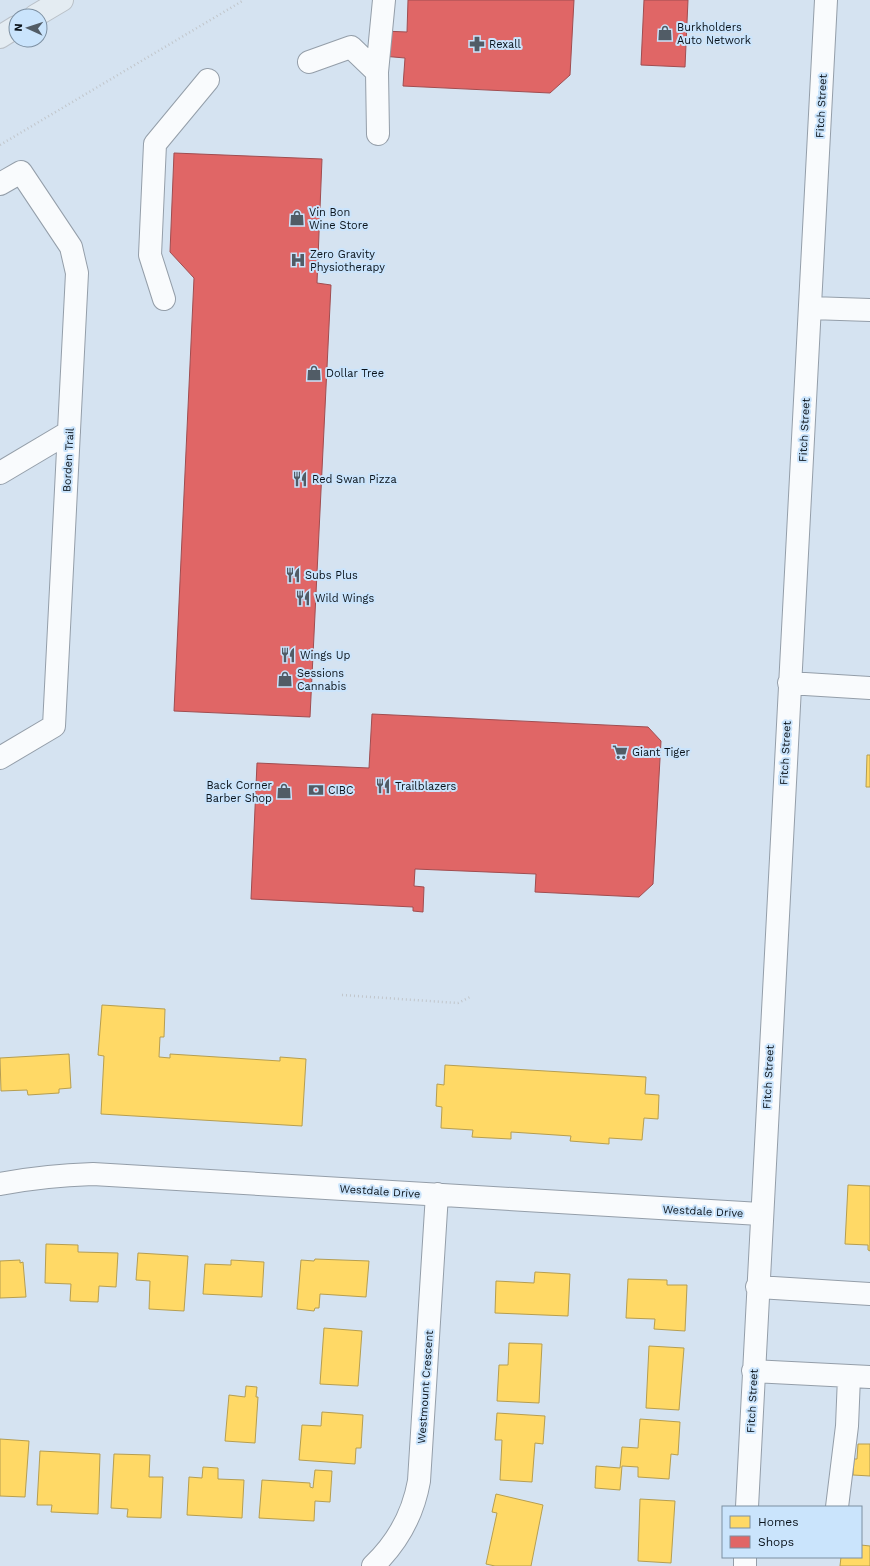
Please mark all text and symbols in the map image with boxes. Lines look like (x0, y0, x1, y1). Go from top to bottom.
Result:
north arrow (8, 8, 48, 48)
place label: Burkholders Auto Network (677, 21, 751, 47)
text: N (12, 23, 25, 32)
shop icon: Burkholders Auto Network (656, 24, 674, 42)
pharmacy icon: Rexall (468, 35, 486, 53)
place label: Rexall (489, 38, 522, 51)
street label: Fitch Street (813, 73, 830, 138)
place label: Vin Bon Wine Store (309, 206, 368, 232)
shop icon: Vin Bon Wine Store (288, 209, 306, 227)
place label: Zero Gravity Physiotherapy (310, 248, 385, 274)
hospital icon: Zero Gravity Physiotherapy (289, 251, 307, 269)
shop icon: Dollar Tree (305, 364, 323, 382)
place label: Dollar Tree (326, 367, 384, 380)
street label: Fitch Street (796, 397, 813, 462)
street label: Borden Trail (60, 427, 77, 492)
restaurant icon: Red Swan Pizza (291, 470, 309, 488)
place label: Red Swan Pizza (312, 473, 397, 486)
restaurant icon: Subs Plus (284, 566, 302, 584)
place label: Subs Plus (305, 569, 358, 582)
restaurant icon: Wild Wings (294, 589, 312, 607)
place label: Wild Wings (315, 592, 374, 605)
restaurant icon: Wings Up (279, 646, 297, 664)
place label: Wings Up (300, 649, 350, 662)
place label: Sessions Cannabis (297, 667, 346, 693)
shop icon: Sessions Cannabis (276, 670, 294, 688)
street label: Fitch Street (777, 720, 794, 785)
supermarket icon: Giant Tiger (611, 743, 629, 761)
place label: Giant Tiger (632, 746, 691, 759)
restaurant icon: Trailblazers (374, 777, 392, 795)
place label: Back Corner Barber Shop (206, 779, 273, 805)
place label: Trailblazers (395, 780, 457, 793)
bank icon: CIBC (307, 781, 325, 799)
shop icon: Back Corner Barber Shop (275, 782, 293, 800)
place label: CIBC (328, 784, 354, 797)
street label: Fitch Street (760, 1044, 777, 1109)
street label: Westdale Drive (339, 1182, 421, 1201)
street label: Westdale Drive (662, 1203, 744, 1220)
street label: Westmount Crescent (415, 1329, 436, 1444)
street label: Fitch Street (744, 1368, 761, 1433)
legend (722, 1506, 862, 1558)
text: Homes (758, 1515, 799, 1529)
text: Shops (758, 1535, 794, 1549)

